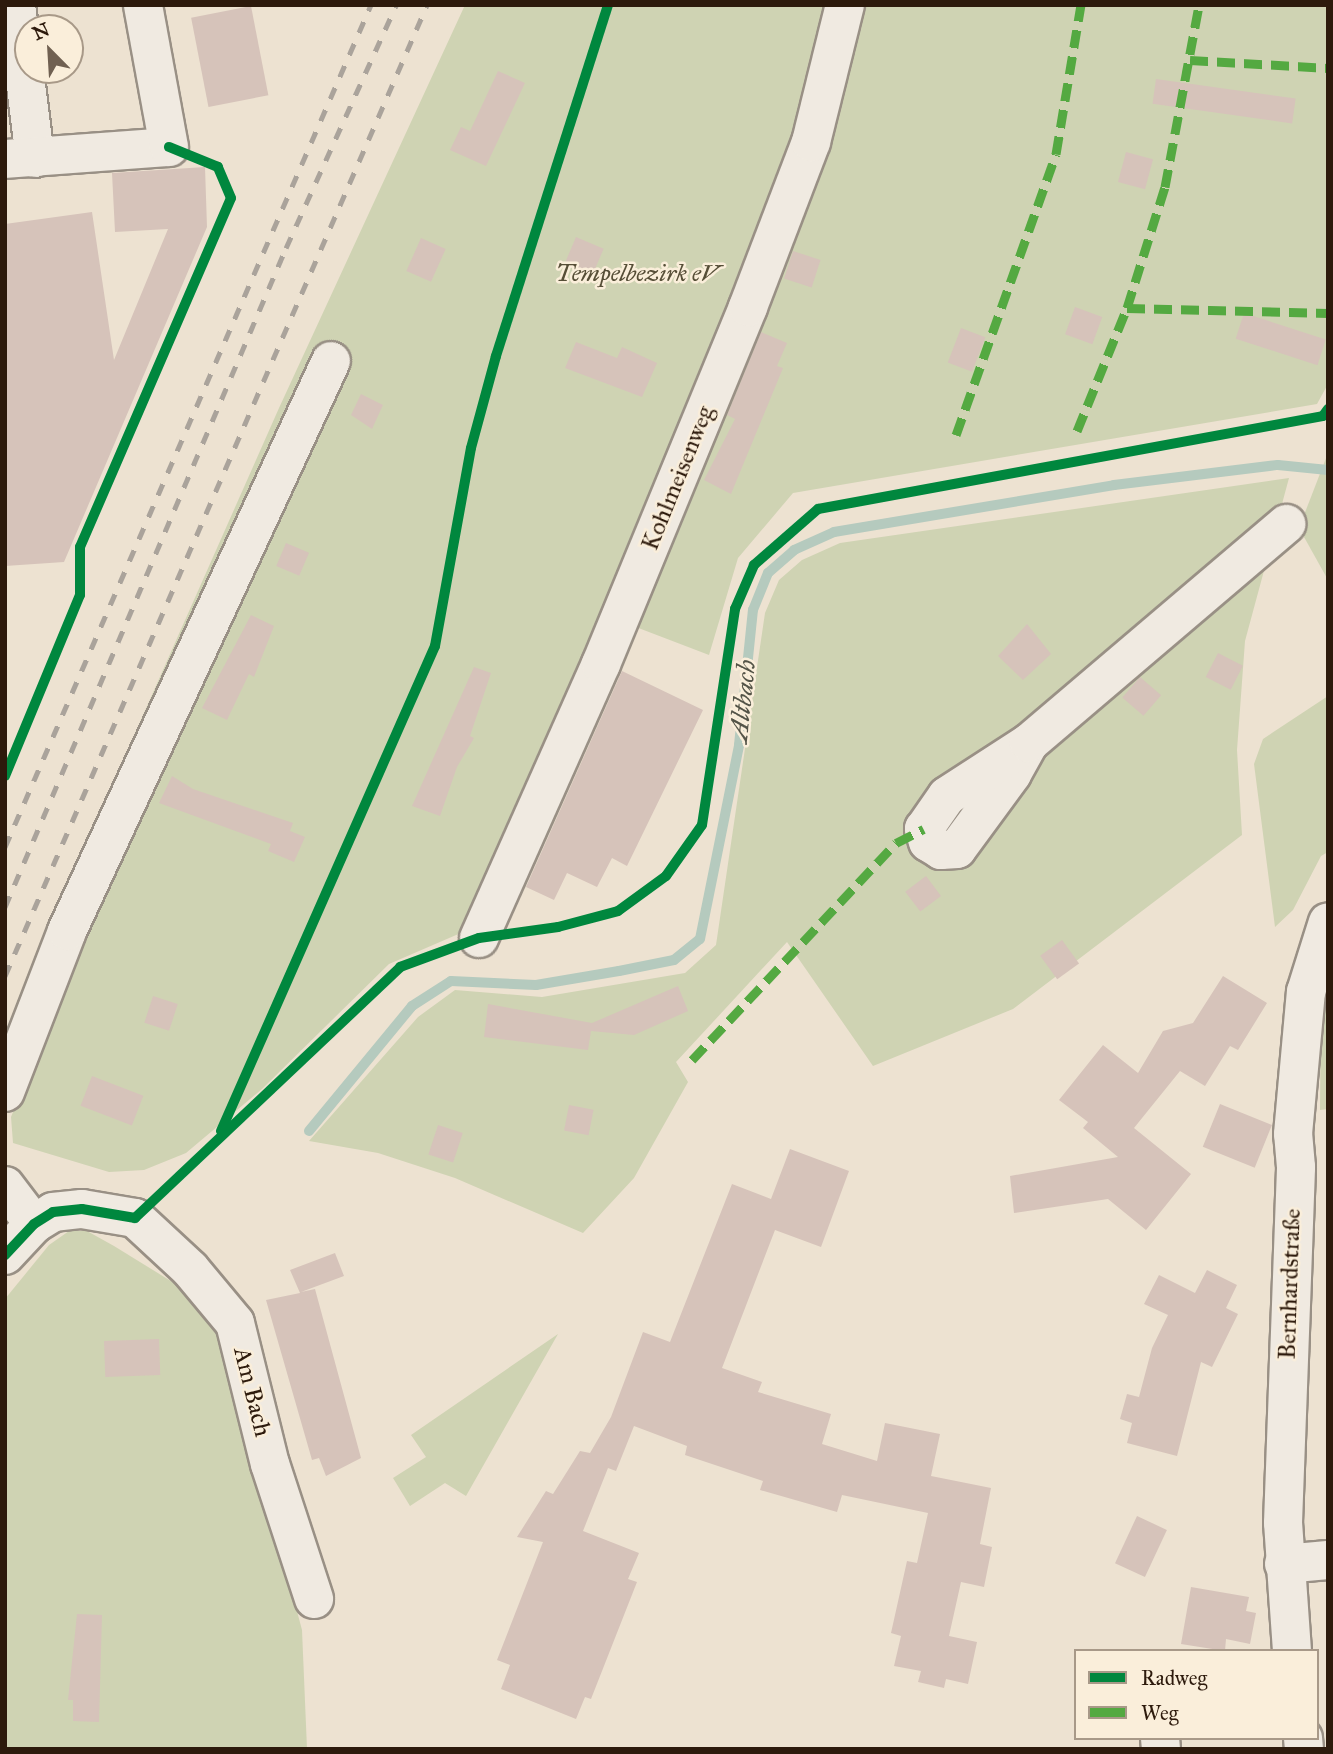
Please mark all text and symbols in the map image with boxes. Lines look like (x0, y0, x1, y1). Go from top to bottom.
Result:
north arrow (14, 14, 84, 84)
text: N (29, 17, 53, 45)
park label: Tempelbezirk eV (556, 260, 720, 288)
street label: Kohlmeisenweg (636, 401, 720, 555)
water label: Altbach (723, 658, 763, 744)
street label: Bernhardstraße (1273, 1208, 1307, 1360)
street label: Am Bach (227, 1344, 277, 1440)
legend (1074, 1649, 1319, 1740)
text: Radweg (1141, 1665, 1207, 1691)
text: Weg (1141, 1700, 1179, 1726)

